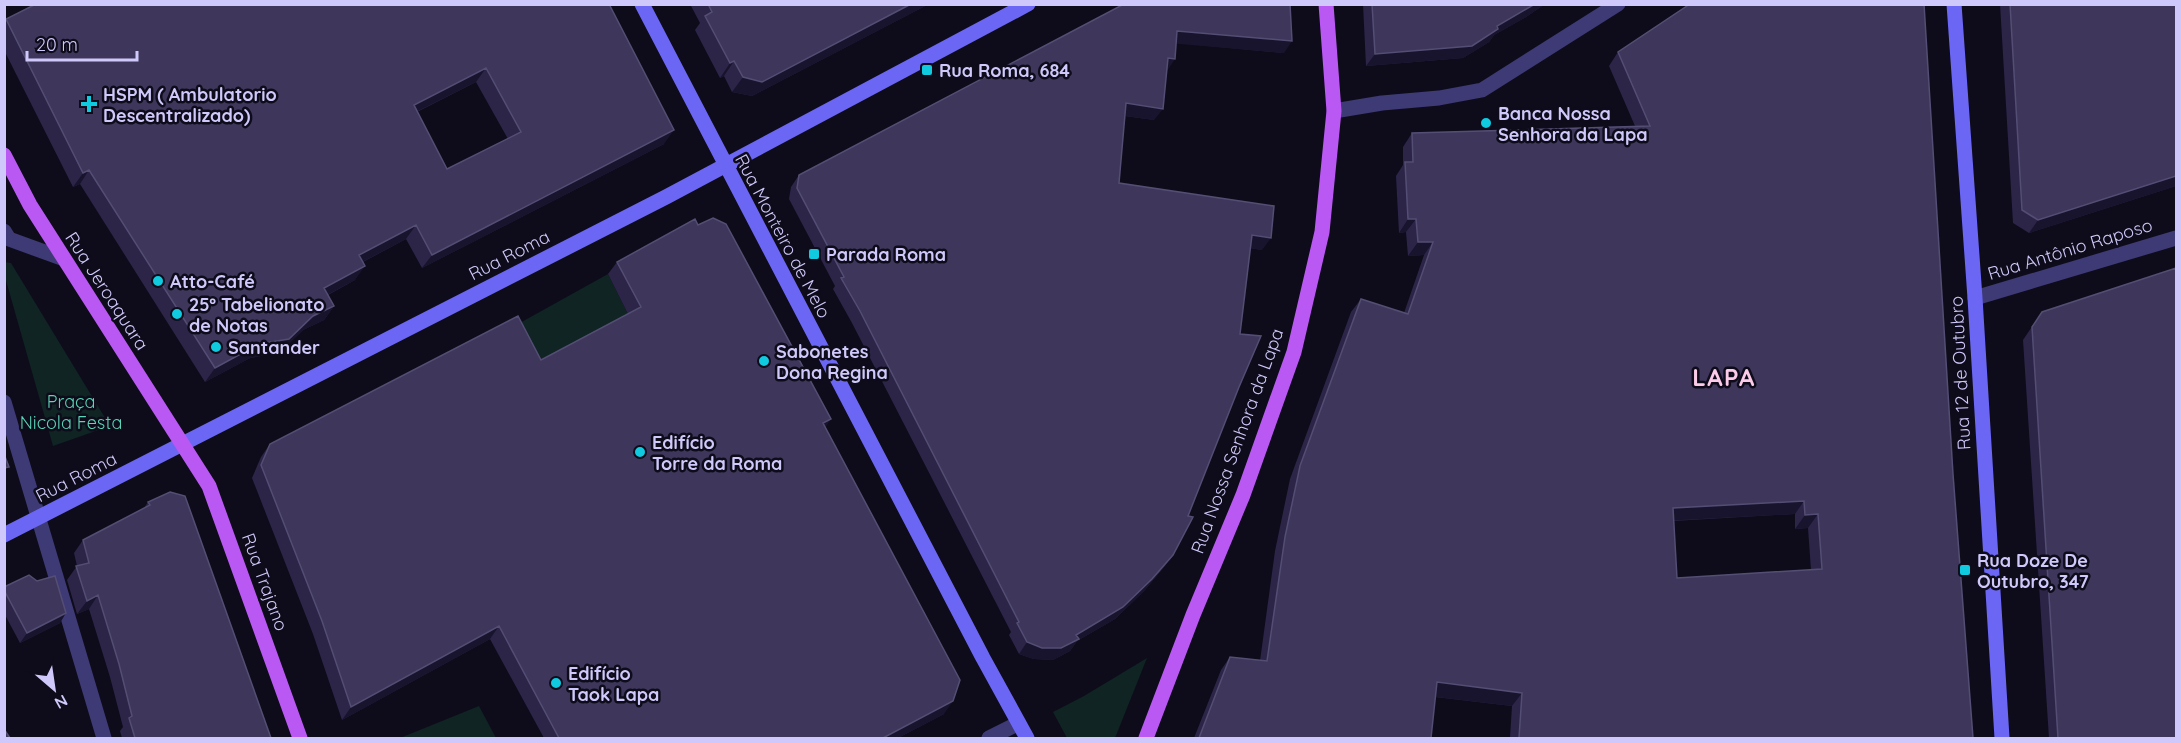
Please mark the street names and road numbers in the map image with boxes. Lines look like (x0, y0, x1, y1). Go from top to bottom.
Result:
street label: Rua Monteiro de Melo (730, 150, 836, 322)
street label: Rua Antônio Raposo (1985, 213, 2155, 285)
street label: Rua Roma (465, 225, 553, 285)
street label: Rua Jeroaquara (60, 228, 154, 354)
street label: Rua 12 de Outubro (1944, 295, 1976, 451)
street label: Rua Nossa Senhora da Lapa (1185, 325, 1289, 557)
street label: Rua Roma (32, 447, 120, 507)
street label: Rua Trajano (237, 530, 293, 634)

